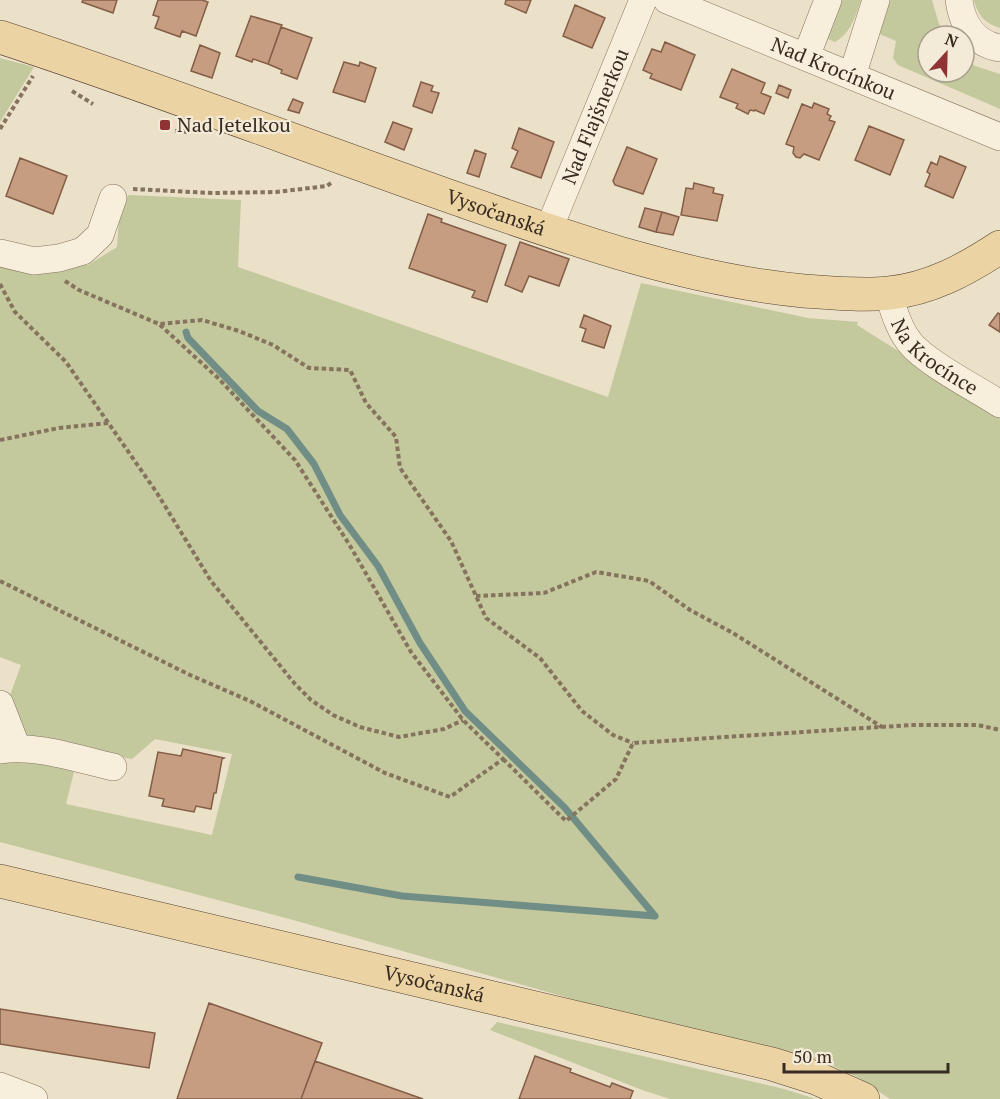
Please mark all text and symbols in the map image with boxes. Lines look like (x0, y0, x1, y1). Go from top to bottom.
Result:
north arrow (916, 24, 976, 84)
text: N (942, 28, 961, 53)
street label: Nad Krocínkou (767, 30, 900, 106)
street label: Nad Flajšnerkou (555, 44, 635, 188)
place label: Nad Jetelkou (177, 111, 291, 138)
marker: Nad Jetelkou (158, 118, 172, 132)
street label: Vysočanská (443, 182, 549, 242)
street label: Na Krocínce (885, 314, 983, 401)
street label: Vysočanská (381, 958, 487, 1008)
scale bar (784, 1036, 948, 1074)
text: 50 m (793, 1044, 833, 1068)

